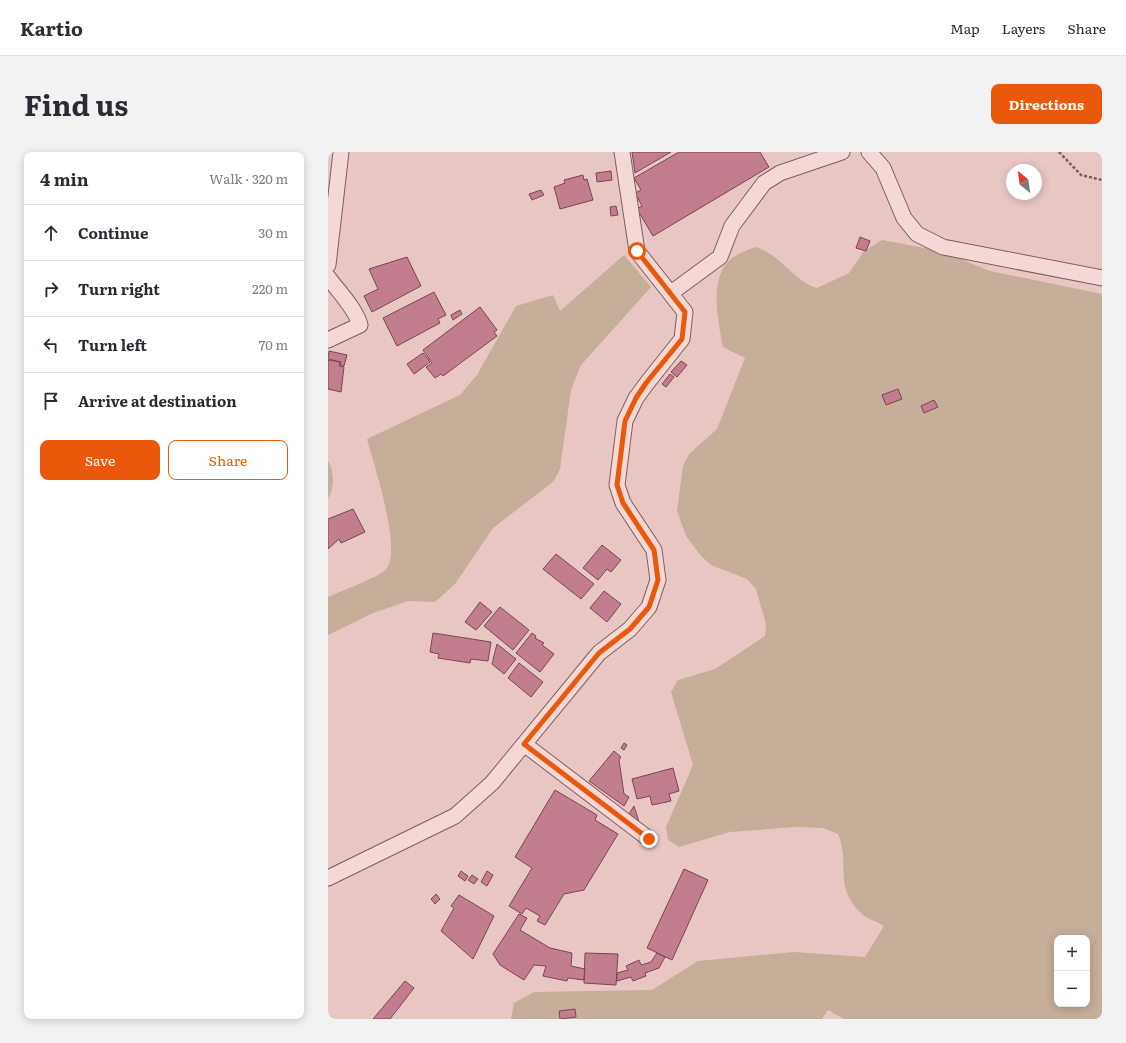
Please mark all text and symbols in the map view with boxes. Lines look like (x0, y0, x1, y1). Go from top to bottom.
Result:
text: Kartio (20, 14, 83, 42)
text: Map (950, 18, 980, 38)
text: Layers (1002, 18, 1045, 38)
text: Share (1067, 18, 1106, 38)
text: Find us (24, 83, 128, 125)
button: Directions (991, 84, 1102, 124)
north arrow (1006, 164, 1042, 200)
text: 4 min (40, 166, 89, 191)
text: Walk · 320 m (209, 169, 288, 188)
text: Continue (78, 221, 148, 244)
icon: ahead (40, 222, 62, 244)
text: 30 m (258, 223, 288, 242)
route start (628, 242, 646, 260)
text: Turn right (78, 277, 160, 300)
icon: right (40, 278, 62, 300)
text: 220 m (252, 279, 288, 298)
text: Turn left (78, 333, 147, 356)
icon: left (40, 334, 62, 356)
text: 70 m (259, 335, 288, 354)
text: Arrive at destination (78, 389, 237, 412)
icon: arrive (40, 390, 62, 412)
button: Save (40, 440, 160, 480)
button: Share (168, 440, 288, 480)
route end (640, 830, 658, 848)
map controls (1054, 935, 1090, 1007)
button: + (1054, 935, 1090, 971)
button: − (1054, 971, 1090, 1007)

